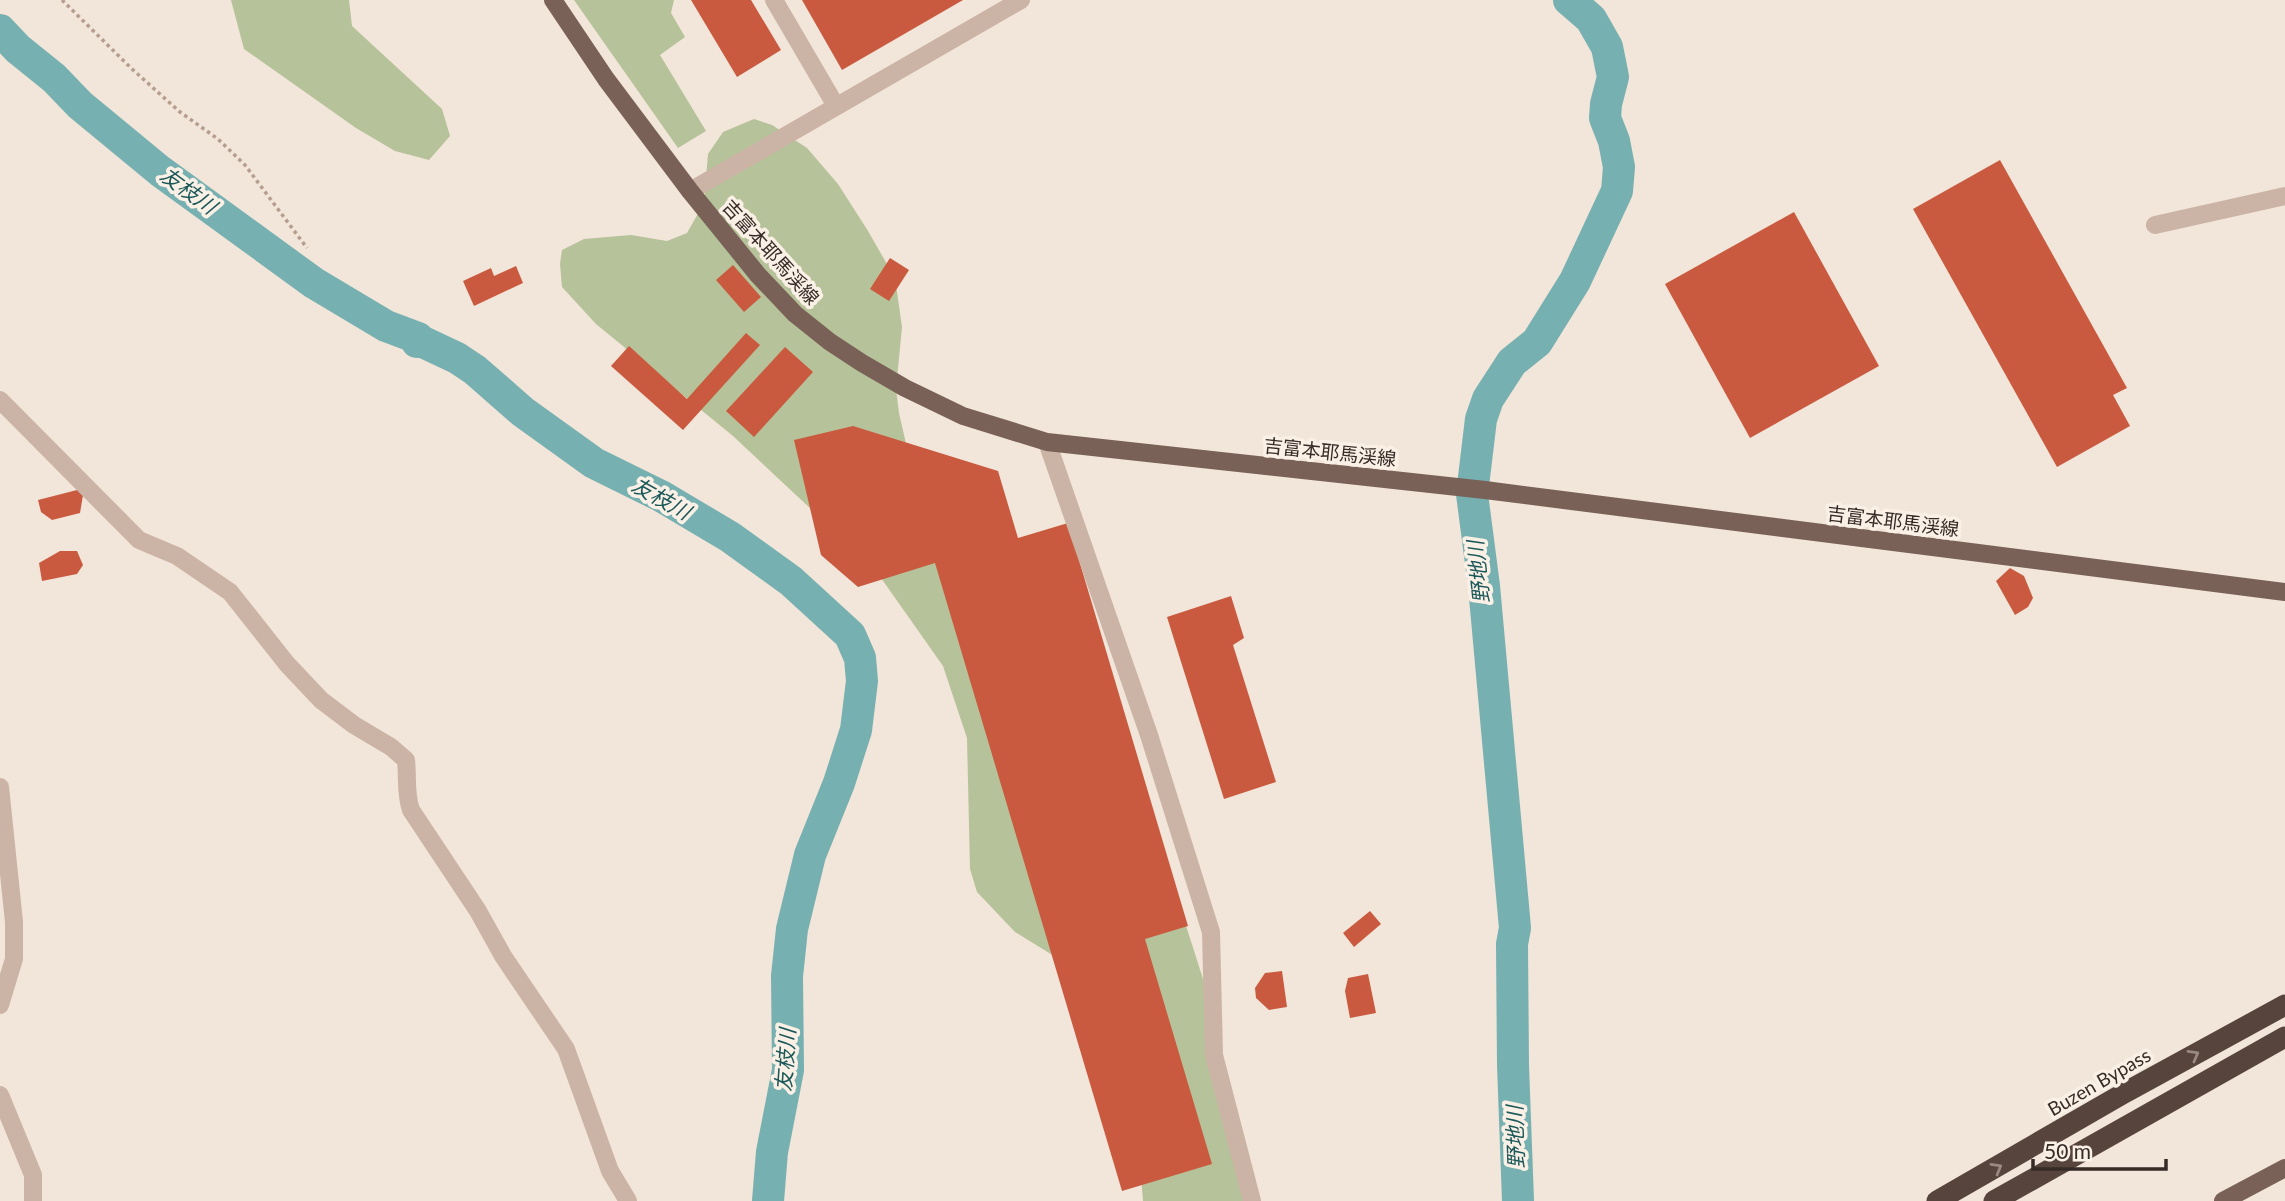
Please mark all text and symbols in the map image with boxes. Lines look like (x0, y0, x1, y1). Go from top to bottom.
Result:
water label: 友枝川 (156, 161, 223, 220)
street label: 吉富本耶馬渓線 (718, 195, 824, 309)
street label: 吉富本耶馬渓線 (1263, 433, 1397, 470)
water label: 友枝川 (628, 471, 697, 525)
street label: 吉富本耶馬渓線 (1826, 501, 1960, 540)
water label: 野地川 (1462, 538, 1493, 605)
water label: 友枝川 (770, 1026, 799, 1092)
street label: Buzen Bypass (2043, 1043, 2154, 1120)
one-way arrow (2187, 1049, 2199, 1063)
water label: 野地川 (1501, 1103, 1528, 1169)
scale bar (2033, 1128, 2166, 1172)
text: 50 m (2044, 1138, 2091, 1163)
one-way arrow (1989, 1163, 2002, 1176)

